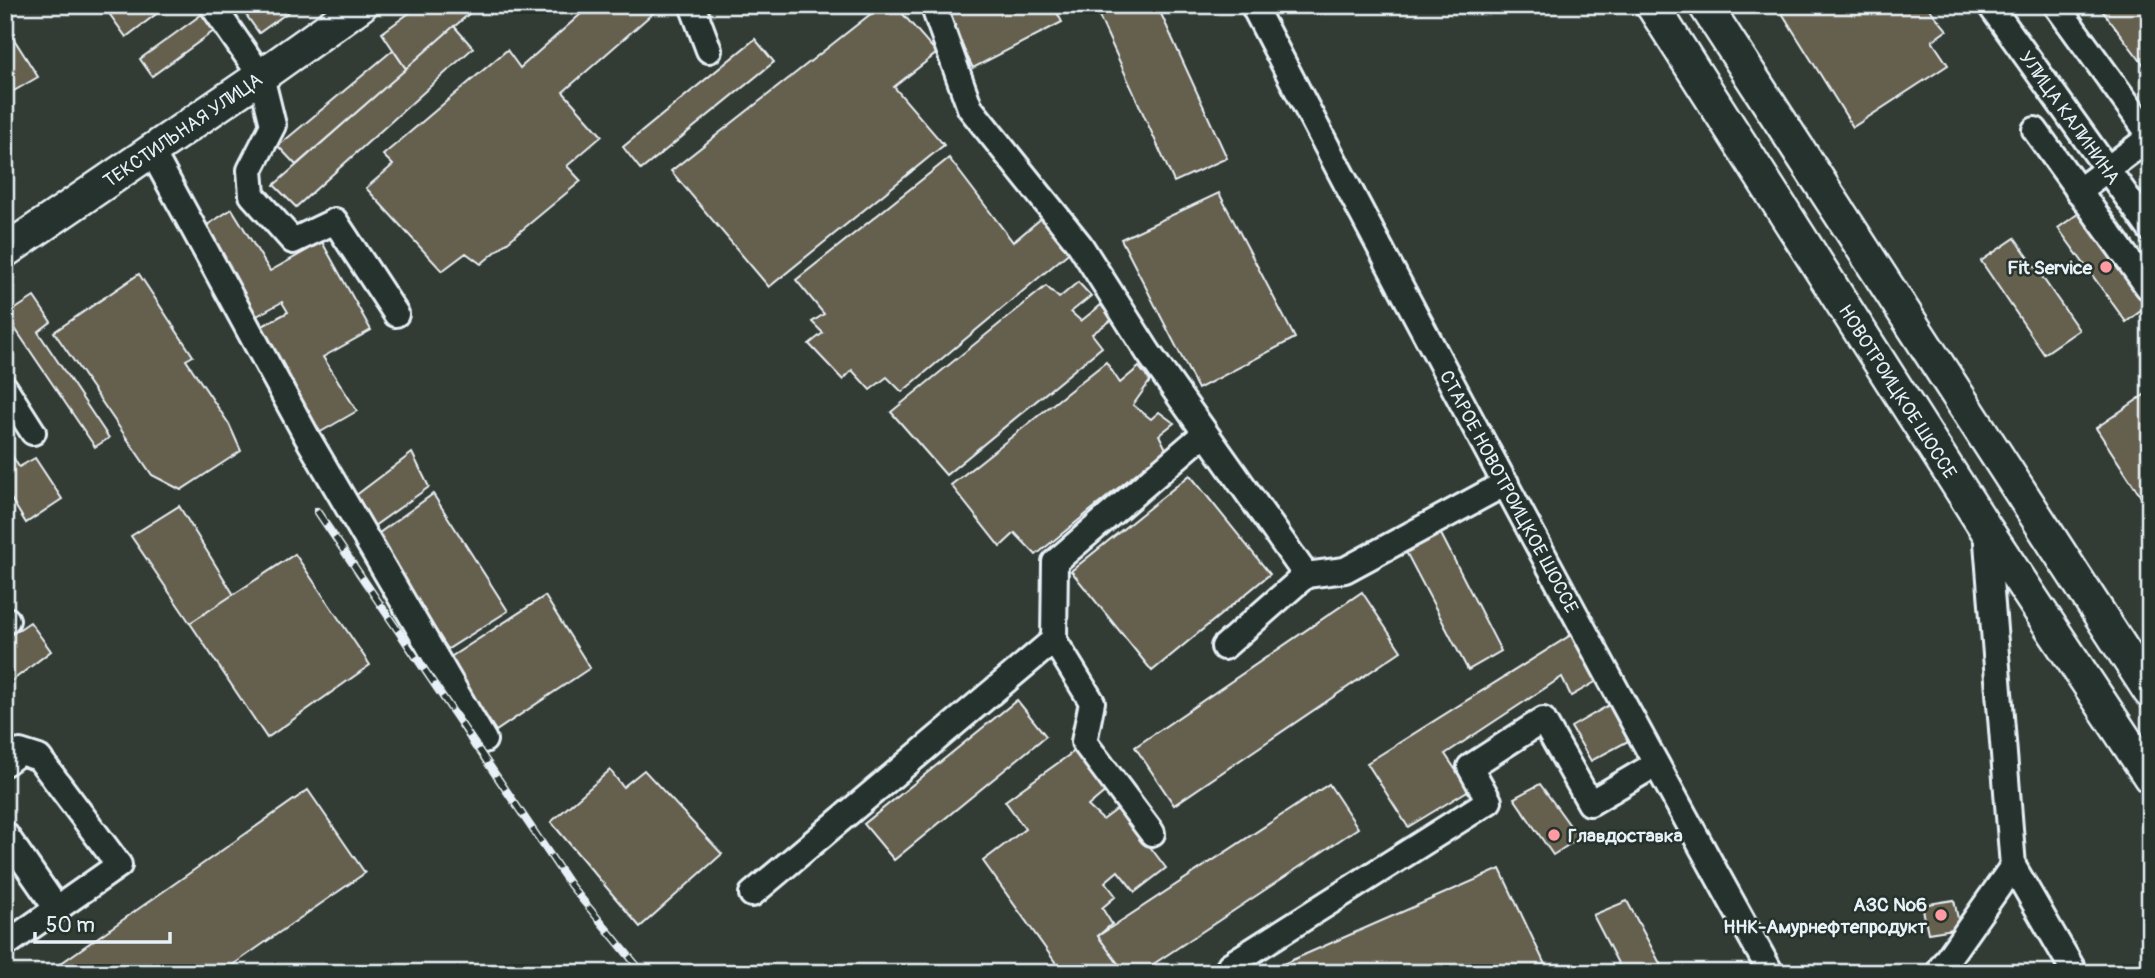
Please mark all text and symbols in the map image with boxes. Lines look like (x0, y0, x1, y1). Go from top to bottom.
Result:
street label: УЛИЦА КАЛИНИНА (2014, 47, 2125, 189)
street label: ТЕКСТИЛЬНАЯ УЛИЦА (99, 68, 267, 193)
place label: Fit Service (2007, 256, 2093, 280)
marker: Fit Service (2098, 259, 2114, 275)
street label: НОВОТРОИЦКОЕ ШОССЕ (1833, 300, 1962, 483)
street label: СТАРОЕ НОВОТРОИЦКОЕ ШОССЕ (1434, 366, 1583, 618)
place label: Главдоставка (1568, 824, 1683, 848)
marker: Главдоставка (1546, 827, 1562, 843)
place label: АЗС №6 ННК-Амурнефтепродукт (1723, 893, 1927, 939)
scale bar (35, 901, 170, 945)
marker: АЗС №6 ННК-Амурнефтепродукт (1933, 907, 1949, 923)
text: 50 m (46, 912, 95, 939)

